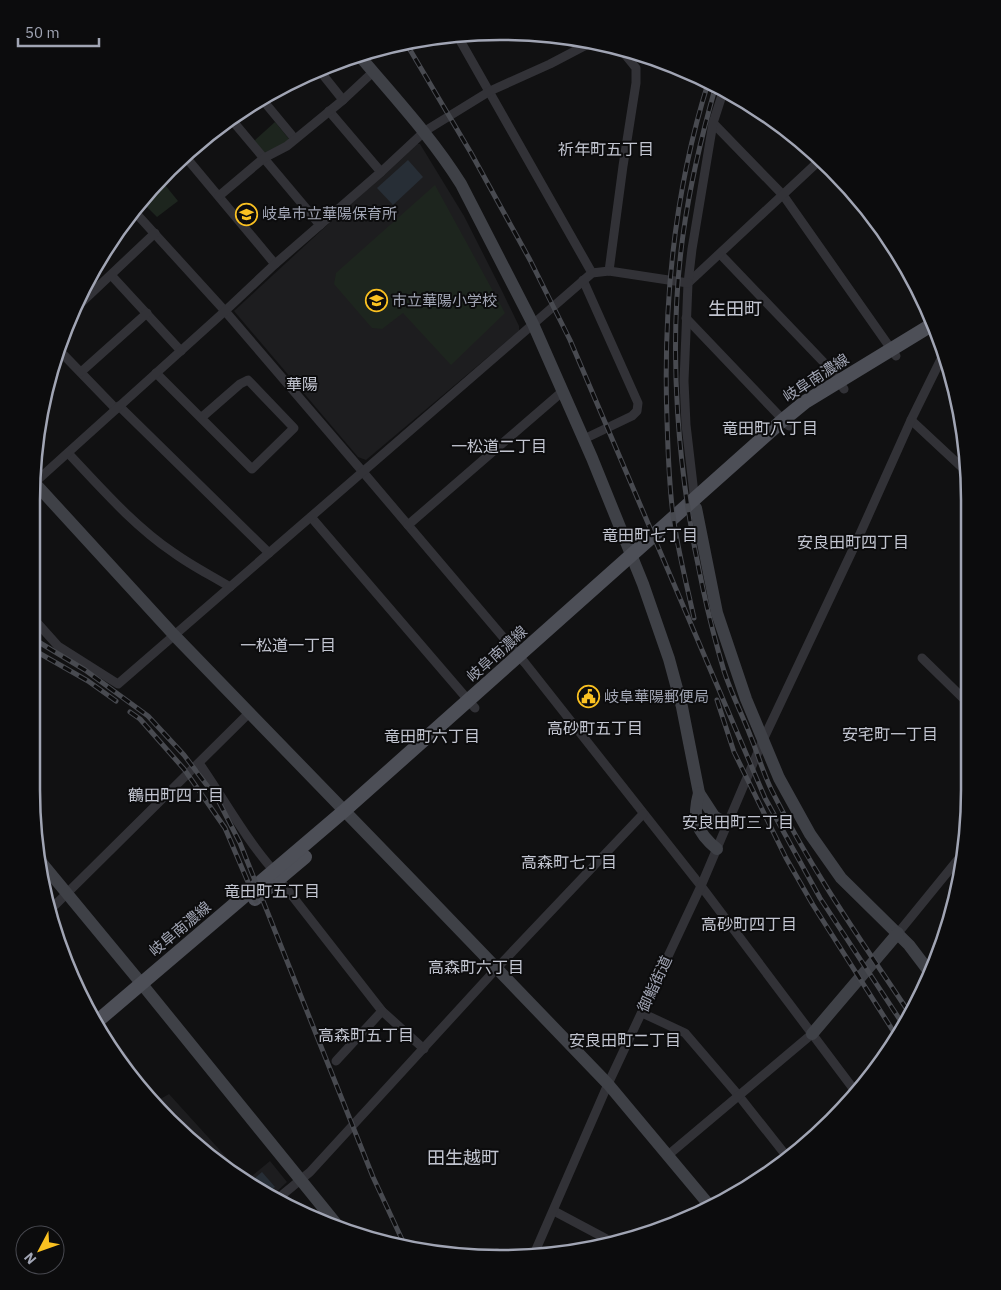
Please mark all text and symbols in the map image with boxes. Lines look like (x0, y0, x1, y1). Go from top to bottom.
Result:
scale bar (18, 15, 99, 47)
text: 50 m (25, 23, 60, 42)
district label: 祈年町五丁目 (558, 139, 654, 159)
school or university icon: 岐阜市立華陽保育所 (234, 202, 258, 226)
place label: 岐阜市立華陽保育所 (262, 204, 397, 223)
school or university icon: 市立華陽小学校 (364, 289, 388, 313)
place label: 市立華陽小学校 (392, 291, 497, 310)
district label: 生田町 (708, 297, 762, 320)
street label: 岐阜南濃線 (779, 349, 852, 406)
district label: 華陽 (286, 374, 318, 394)
district label: 竜田町八丁目 (722, 418, 818, 438)
district label: 一松道二丁目 (451, 436, 547, 456)
district label: 竜田町七丁目 (602, 525, 698, 545)
district label: 安良田町四丁目 (797, 532, 909, 552)
street label: 岐阜南濃線 (462, 621, 531, 686)
district label: 一松道一丁目 (240, 635, 336, 655)
public building icon: 岐阜華陽郵便局 (576, 685, 600, 709)
place label: 岐阜華陽郵便局 (604, 687, 709, 706)
district label: 高砂町五丁目 (547, 718, 643, 738)
district label: 安宅町一丁目 (842, 724, 938, 744)
district label: 竜田町六丁目 (384, 726, 480, 746)
district label: 鶴田町四丁目 (128, 785, 224, 805)
district label: 安良田町三丁目 (682, 812, 794, 832)
district label: 高森町七丁目 (521, 852, 617, 872)
district label: 竜田町五丁目 (224, 881, 320, 901)
street label: 岐阜南濃線 (145, 897, 215, 960)
district label: 高砂町四丁目 (701, 914, 797, 934)
street label: 御鮨街道 (633, 953, 676, 1015)
district label: 高森町六丁目 (428, 957, 524, 977)
district label: 高森町五丁目 (318, 1025, 414, 1045)
district label: 安良田町二丁目 (569, 1030, 681, 1050)
district label: 田生越町 (427, 1146, 499, 1169)
north arrow (15, 1225, 65, 1275)
text: N (20, 1249, 40, 1268)

